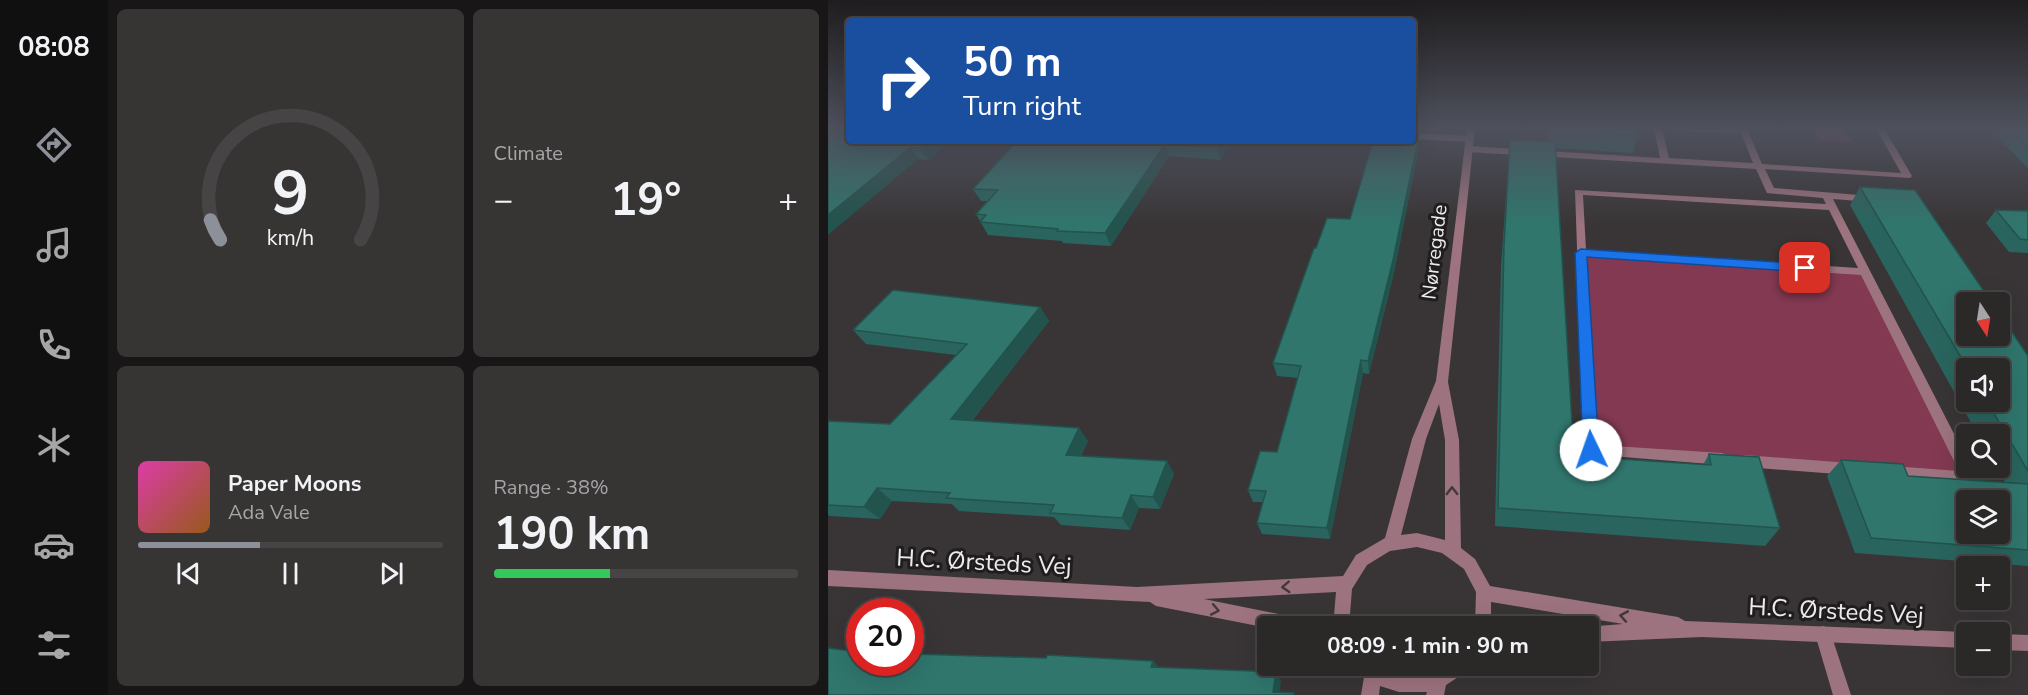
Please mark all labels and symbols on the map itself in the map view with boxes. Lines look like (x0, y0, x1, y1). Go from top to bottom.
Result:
street label: Nørregade (1415, 203, 1454, 301)
pin (1779, 242, 1830, 293)
north arrow (1956, 292, 2010, 346)
position arrow (1559, 418, 1623, 482)
one-way arrow (1446, 487, 1458, 496)
street label: H.C. Ørsteds Vej (896, 541, 1072, 583)
one-way arrow (1282, 581, 1291, 594)
street label: H.C. Ørsteds Vej (1748, 590, 1924, 632)
speed limit sign: 20 (846, 598, 924, 676)
one-way arrow (1210, 603, 1220, 616)
one-way arrow (1619, 610, 1629, 622)

